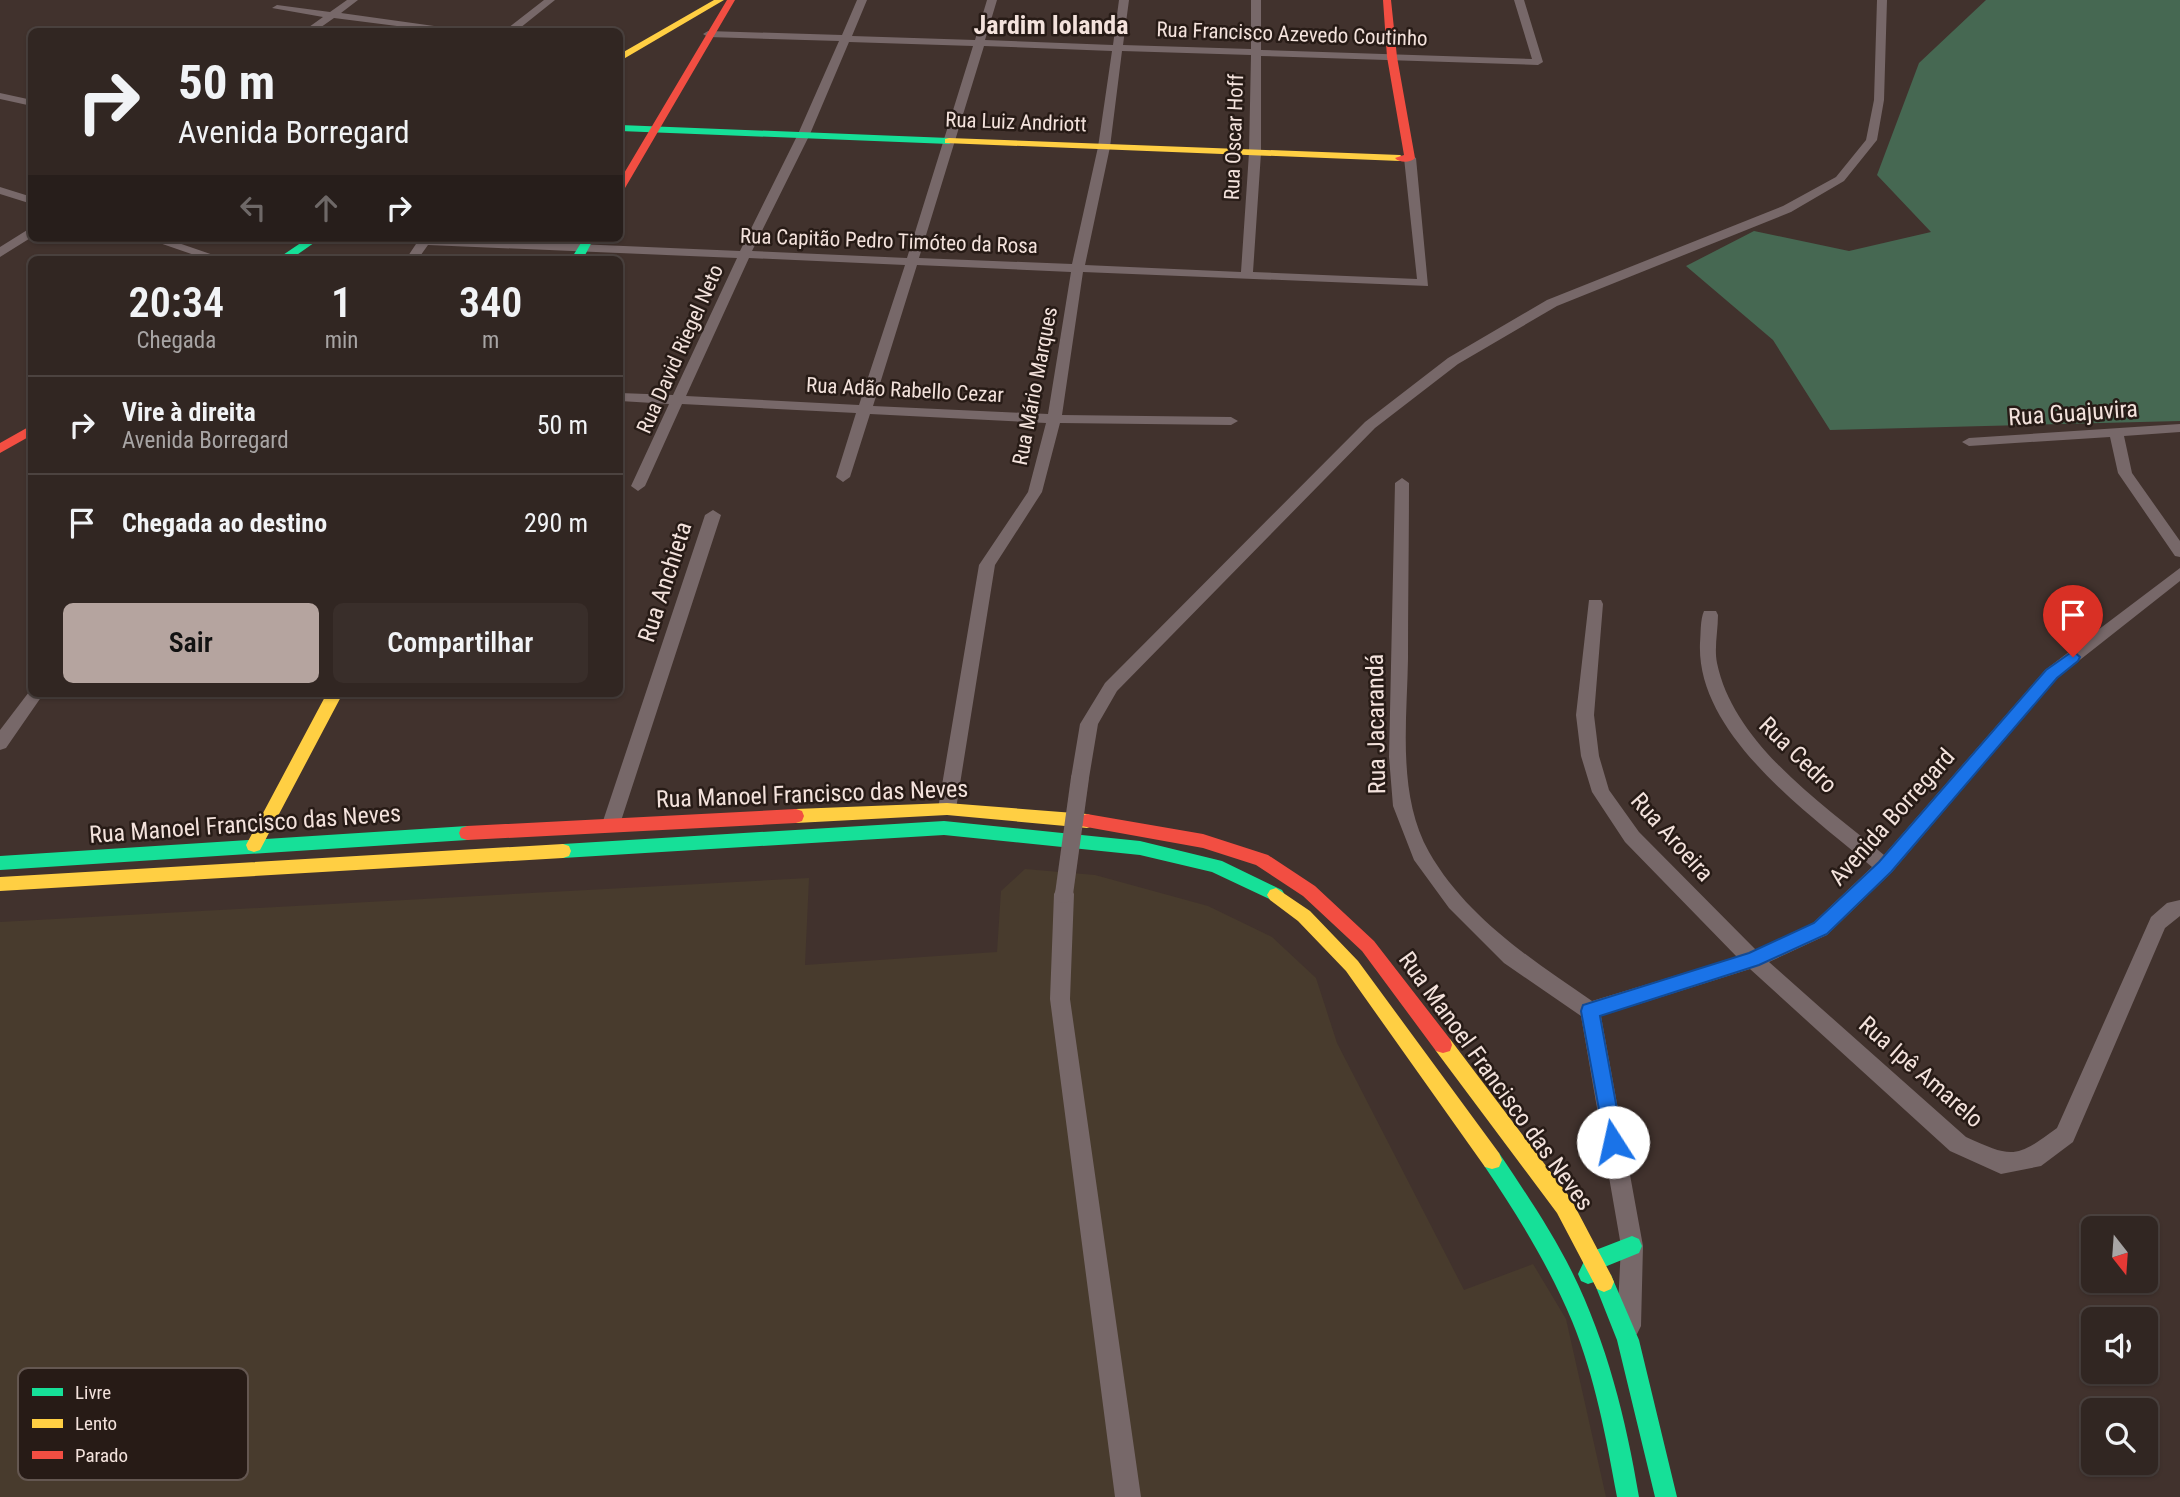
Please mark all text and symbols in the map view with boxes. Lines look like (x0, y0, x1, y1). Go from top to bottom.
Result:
district label: Jardim Iolanda (974, 10, 1128, 40)
street label: Rua Francisco Azevedo Coutinho (1156, 17, 1428, 51)
text: 50 m (178, 54, 275, 111)
icon: right (63, 56, 154, 147)
street label: Rua Oscar Hoff (1220, 73, 1248, 200)
street label: Rua Luiz Andriott (945, 108, 1087, 136)
text: Avenida Borregard (178, 113, 410, 151)
icon: left (234, 189, 272, 227)
icon: ahead (307, 189, 345, 227)
icon: right (380, 189, 418, 227)
street label: Rua Capitão Pedro Timóteo da Rosa (740, 224, 1038, 258)
street label: Rua David Riegel Neto (632, 261, 728, 437)
text: 20:34 (129, 278, 224, 327)
text: 1 (331, 278, 352, 327)
text: 340 (459, 278, 522, 327)
street label: Rua Mário Marques (1008, 305, 1062, 467)
text: Chegada (137, 327, 216, 354)
text: min (325, 327, 358, 354)
text: m (482, 327, 499, 354)
street label: Rua Adão Rabello Cezar (806, 373, 1004, 407)
street label: Rua Guajuvira (2007, 395, 2139, 431)
text: Vire à direita (122, 397, 256, 427)
icon: right (63, 406, 101, 444)
text: 50 m (537, 410, 588, 440)
text: Avenida Borregard (122, 427, 289, 454)
icon: arrive (63, 504, 101, 542)
text: Chegada ao destino (122, 508, 327, 538)
text: 290 m (524, 508, 588, 538)
street label: Rua Anchieta (632, 518, 698, 646)
pin (2043, 585, 2103, 657)
icon: arrive (2054, 596, 2092, 634)
button: Sair (63, 603, 319, 683)
button: Compartilhar (333, 603, 588, 683)
street label: Rua Jacarandá (1361, 654, 1391, 794)
street label: Rua Cedro (1753, 711, 1843, 799)
street label: Avenida Borregard (1823, 743, 1961, 891)
street label: Rua Manoel Francisco das Neves (655, 775, 969, 813)
street label: Rua Aroeira (1625, 787, 1719, 887)
street label: Rua Manoel Francisco das Neves (88, 799, 402, 849)
street label: Rua Manoel Francisco das Neves (1393, 946, 1599, 1216)
street label: Rua Ipê Amarelo (1853, 1011, 1989, 1133)
position arrow (1576, 1105, 1650, 1179)
north arrow (2081, 1216, 2158, 1293)
map controls (2081, 1216, 2158, 1475)
button: sound (2081, 1307, 2158, 1384)
legend (18, 1368, 248, 1480)
text: Livre (75, 1381, 111, 1404)
button: search (2081, 1398, 2158, 1475)
text: Lento (75, 1412, 117, 1435)
text: Parado (75, 1444, 128, 1467)

